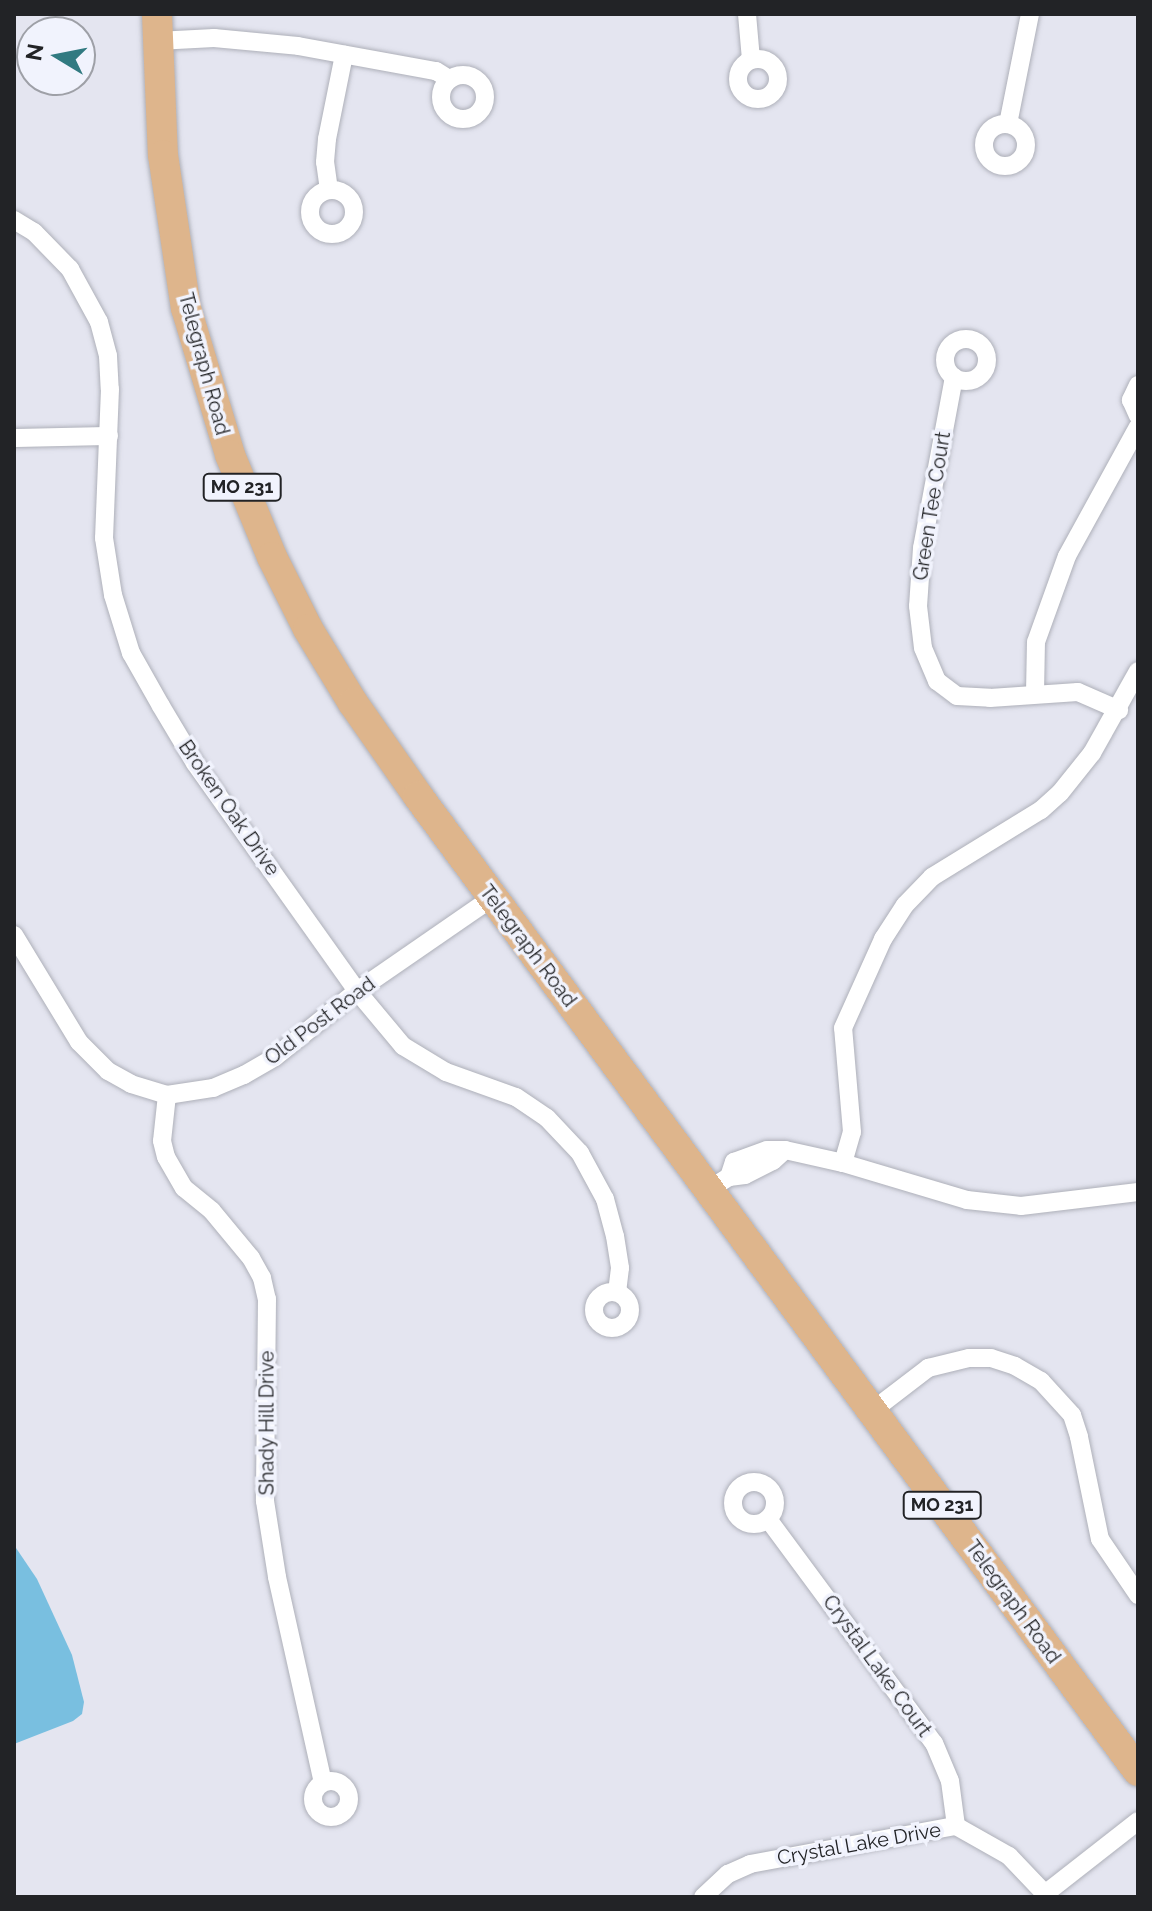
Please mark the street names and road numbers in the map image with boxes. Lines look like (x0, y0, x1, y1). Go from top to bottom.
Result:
street label: Telegraph Road (173, 290, 235, 438)
street label: Green Tee Court (908, 430, 956, 582)
road number: MO 231 (202, 473, 282, 501)
street label: Broken Oak Drive (173, 736, 285, 880)
street label: Telegraph Road (474, 880, 582, 1012)
street label: Old Post Road (260, 972, 380, 1070)
street label: Shady Hill Drive (255, 1350, 279, 1496)
road number: MO 231 (902, 1491, 982, 1519)
street label: Telegraph Road (960, 1536, 1066, 1668)
street label: Crystal Lake Court (817, 1590, 937, 1742)
street label: Crystal Lake Drive (775, 1818, 943, 1870)

